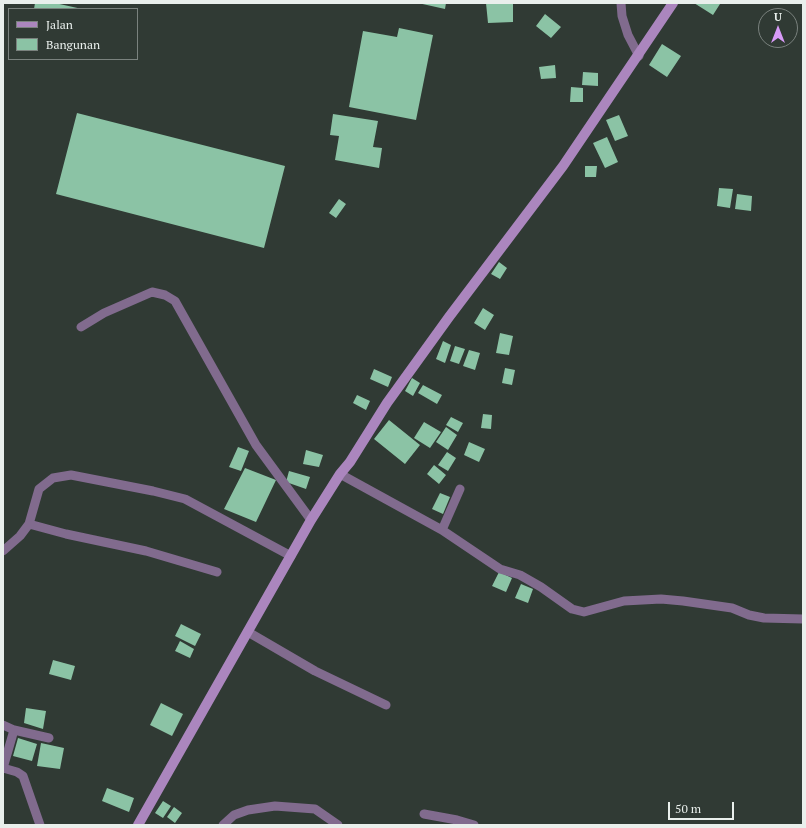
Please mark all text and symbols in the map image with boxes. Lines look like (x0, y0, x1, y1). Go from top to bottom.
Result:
legend (8, 8, 138, 60)
north arrow (758, 8, 798, 48)
text: U (774, 10, 782, 24)
text: Jalan (46, 17, 73, 32)
text: Bangunan (46, 37, 100, 52)
scale bar (670, 794, 736, 820)
text: 50 m (675, 801, 701, 816)

